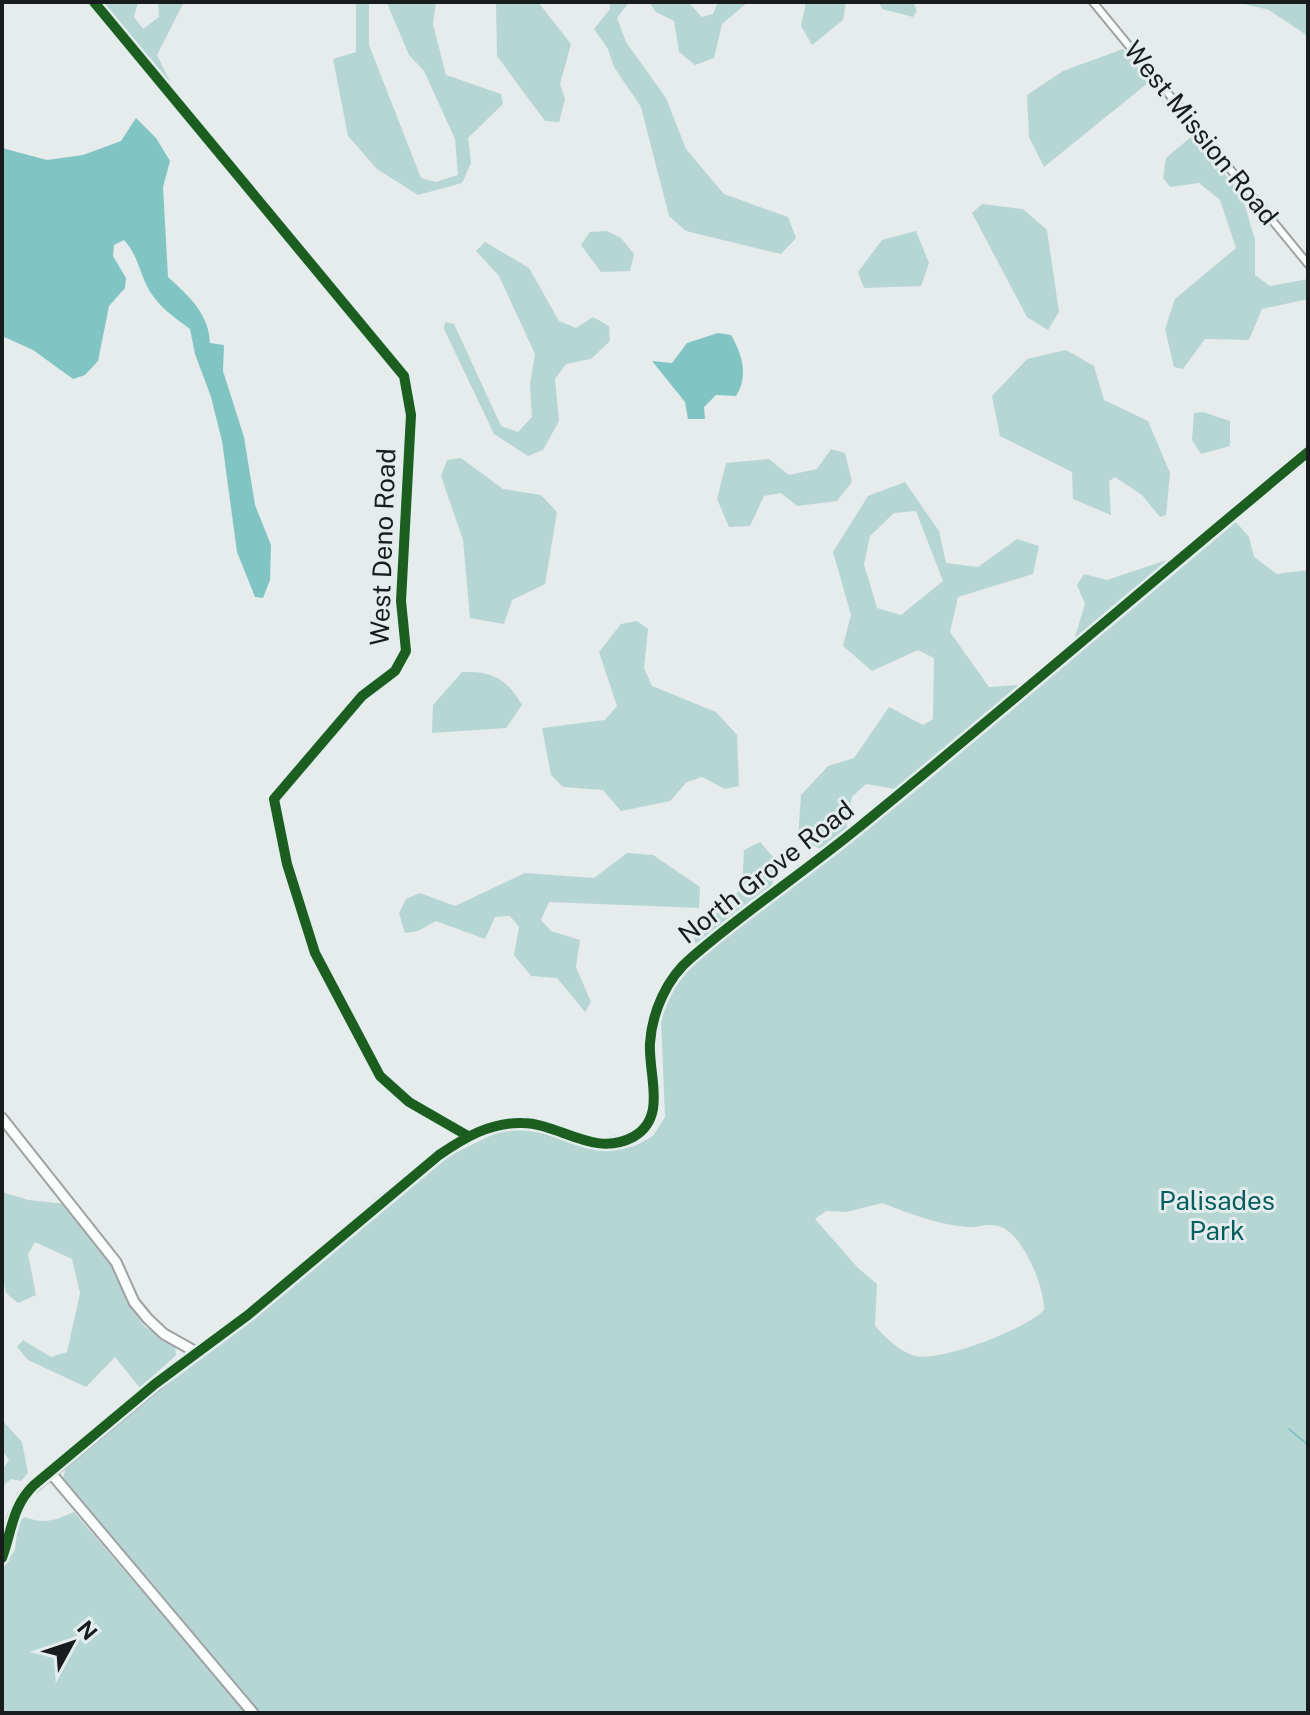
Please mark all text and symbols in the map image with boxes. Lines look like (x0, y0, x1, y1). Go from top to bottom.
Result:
street label: West Mission Road (1118, 35, 1285, 231)
street label: West Deno Road (364, 448, 401, 646)
street label: North Grove Road (672, 793, 860, 950)
park label: Palisades Park (1159, 1185, 1275, 1246)
north arrow (32, 1603, 112, 1683)
text: N (72, 1615, 103, 1645)

